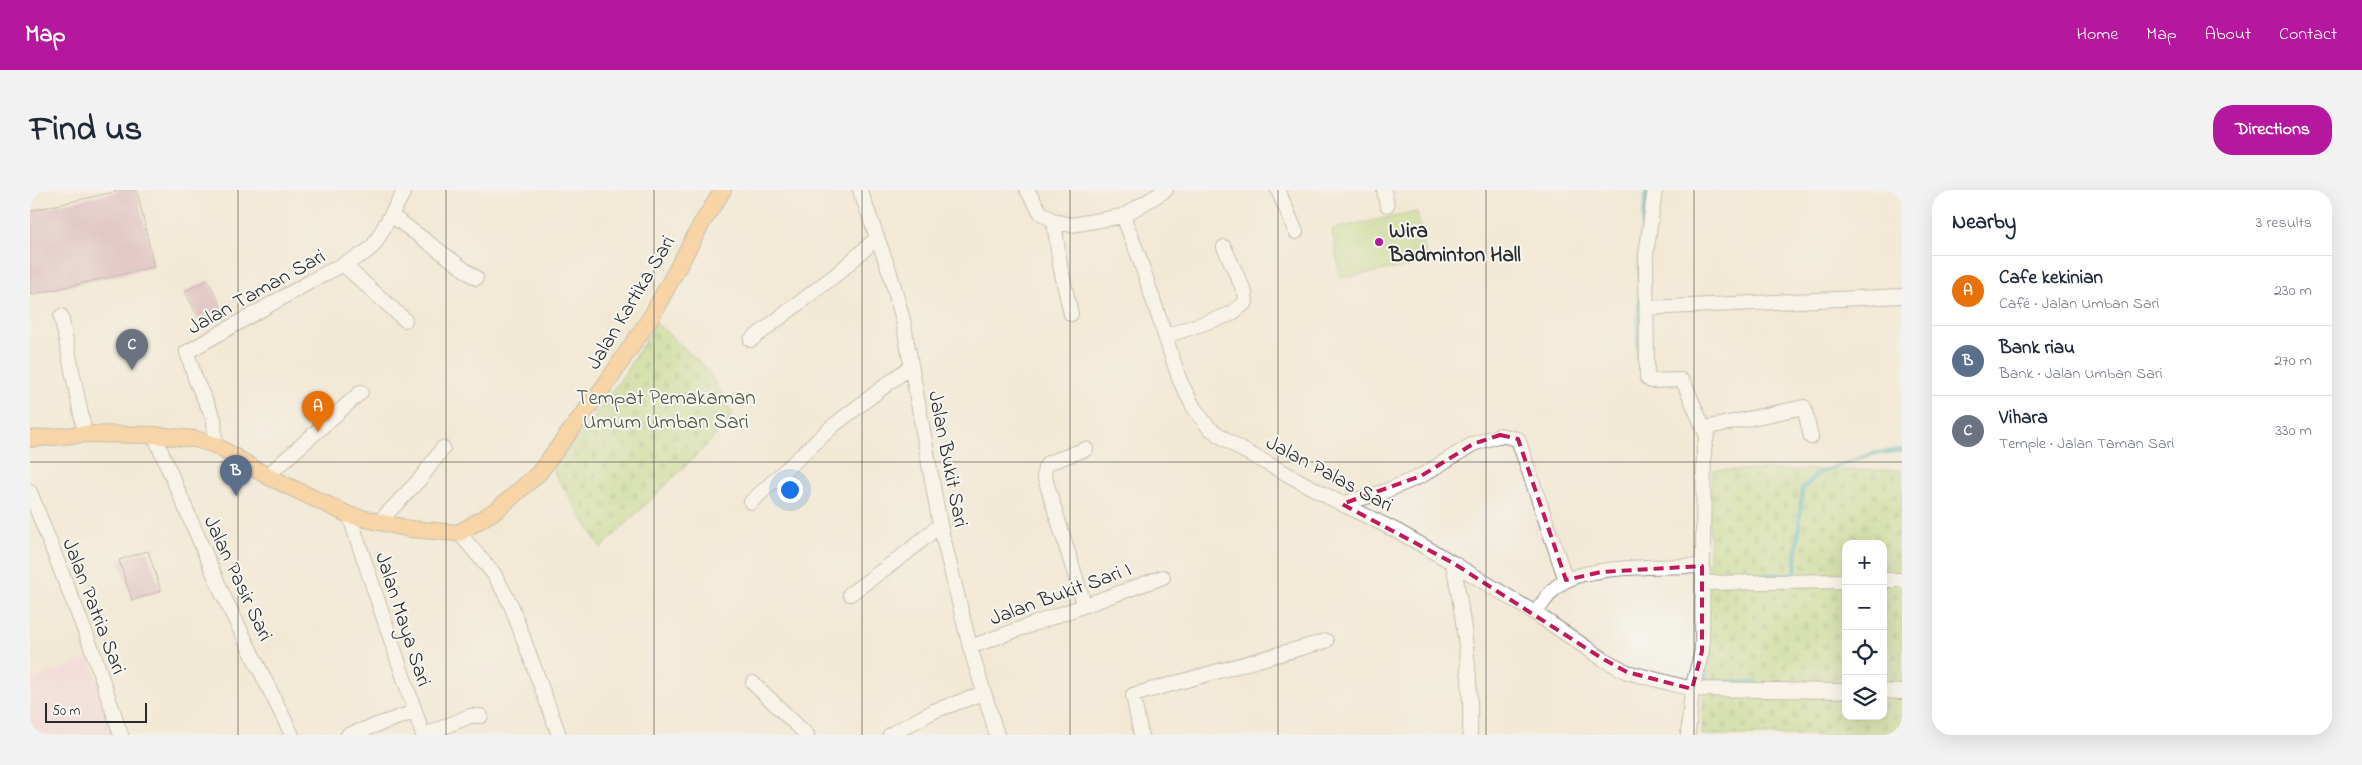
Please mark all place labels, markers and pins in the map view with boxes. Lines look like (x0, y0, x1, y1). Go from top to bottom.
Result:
place label: Wira Badminton Hall (1388, 217, 1521, 271)
marker: Wira Badminton Hall (1373, 236, 1385, 248)
pin: C (116, 329, 148, 370)
pin: A (302, 391, 334, 432)
pin: B (220, 455, 252, 496)

